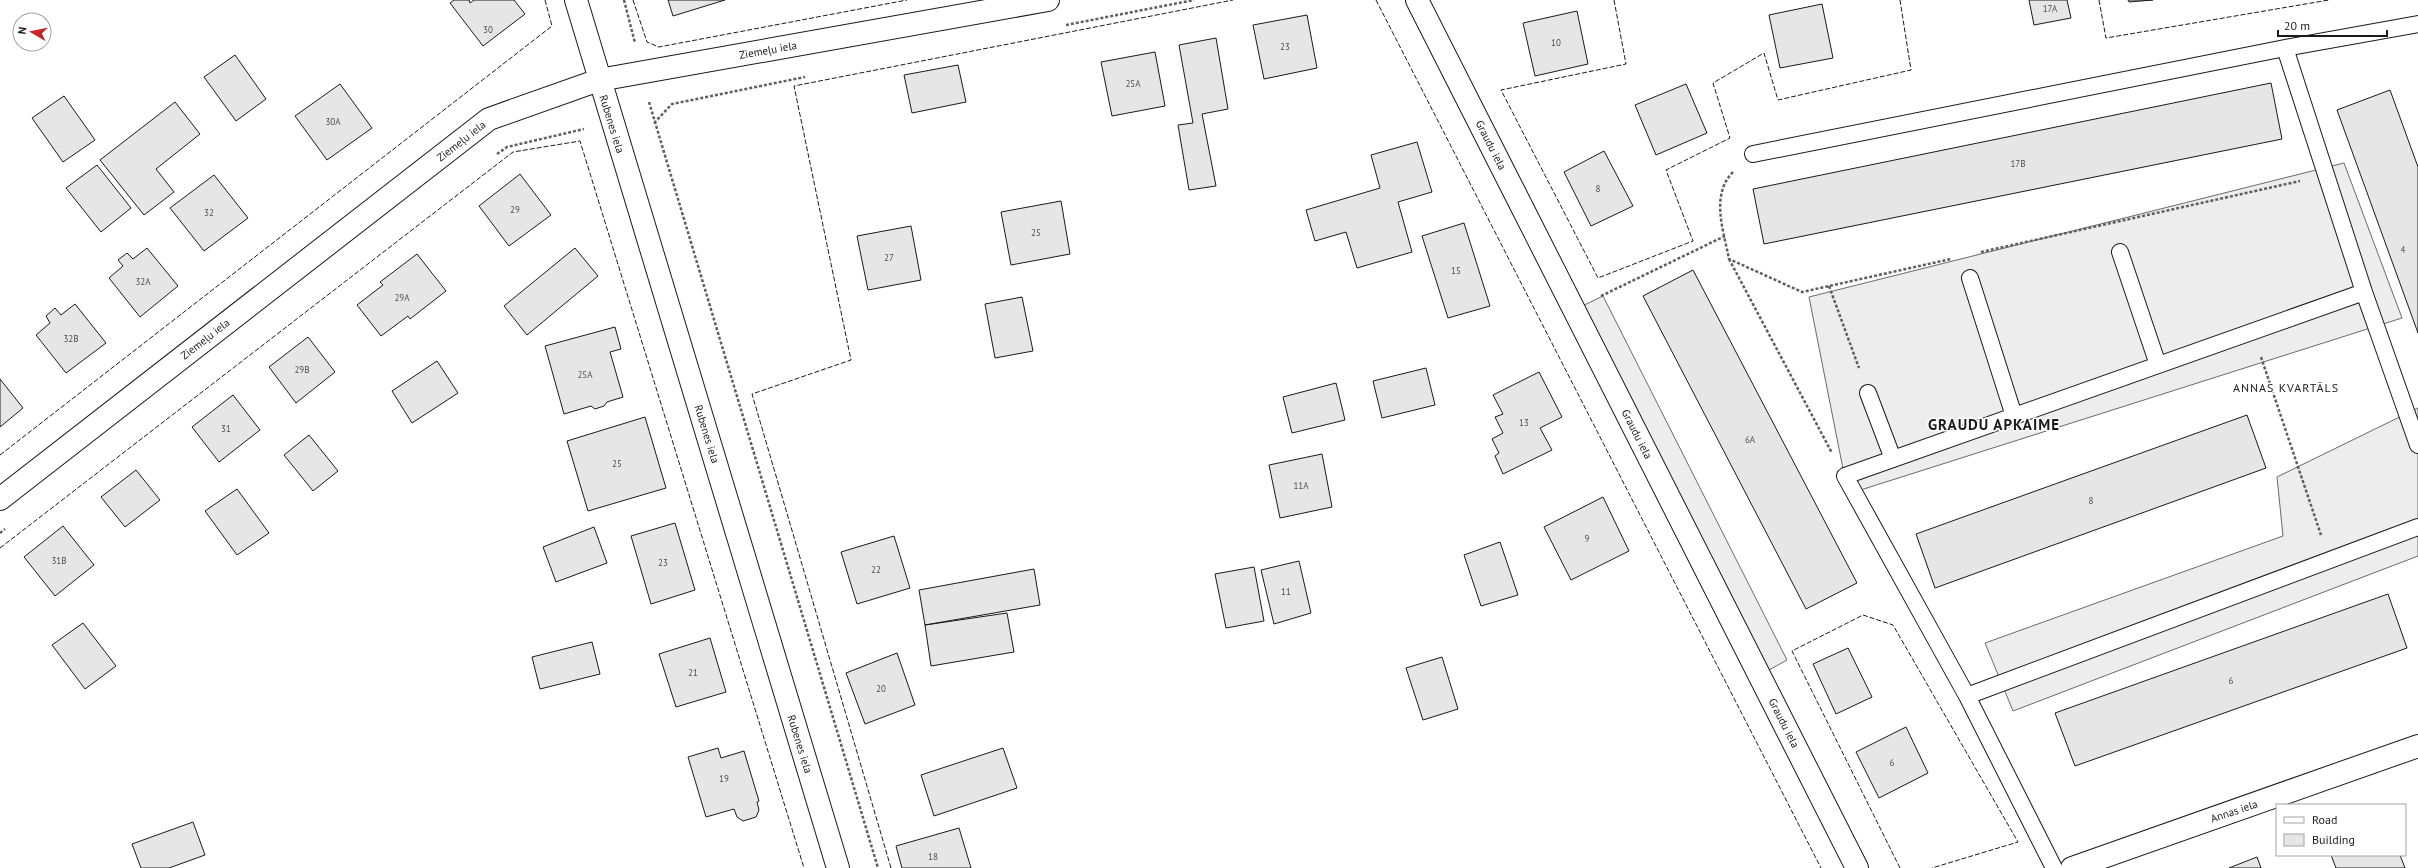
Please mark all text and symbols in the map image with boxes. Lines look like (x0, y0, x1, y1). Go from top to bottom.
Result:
house number: 17A (2043, 3, 2058, 14)
north arrow (12, 12, 52, 52)
scale bar (2278, 12, 2387, 38)
text: 20 m (2284, 18, 2310, 33)
house number: 30 (483, 24, 493, 35)
text: N (15, 26, 30, 35)
house number: 10 (1551, 37, 1561, 48)
street label: Ziemeļu iela (738, 38, 798, 62)
house number: 23 (1280, 41, 1290, 52)
house number: 25A (1125, 78, 1141, 89)
street label: Rubenes iela (596, 93, 628, 155)
house number: 30A (325, 116, 341, 127)
street label: Ziemeļu iela (434, 118, 488, 164)
street label: Graudu iela (1473, 118, 1509, 172)
house number: 17B (2010, 158, 2026, 169)
house number: 8 (1596, 183, 1601, 194)
house number: 29 (510, 204, 520, 215)
house number: 32 (204, 207, 214, 218)
house number: 25 (1031, 227, 1041, 238)
house number: 4 (2401, 244, 2406, 255)
house number: 27 (884, 252, 894, 263)
house number: 15 (1451, 265, 1461, 276)
house number: 32A (135, 276, 151, 287)
house number: 29A (394, 292, 410, 303)
street label: Ziemeļu iela (178, 316, 232, 362)
house number: 32B (63, 333, 79, 344)
house number: 29B (294, 364, 310, 375)
house number: 25A (577, 369, 593, 380)
district label: ANNAS KVARTĀLS (2233, 380, 2339, 395)
street label: Rubenes iela (691, 403, 723, 465)
street label: Graudu iela (1619, 407, 1655, 461)
district label: GRAUDU APKAIME (1928, 415, 2060, 434)
house number: 13 (1519, 417, 1529, 428)
house number: 31 (221, 423, 231, 434)
house number: 6A (1745, 434, 1756, 445)
house number: 25 (612, 458, 622, 469)
house number: 11A (1293, 480, 1309, 491)
house number: 8 (2089, 495, 2094, 506)
house number: 9 (1585, 533, 1590, 544)
house number: 31B (51, 555, 67, 566)
house number: 23 (658, 557, 668, 568)
house number: 22 (871, 564, 881, 575)
house number: 11 (1281, 586, 1291, 597)
house number: 21 (688, 667, 698, 678)
house number: 6 (2229, 675, 2234, 686)
house number: 20 (876, 683, 886, 694)
street label: Graudu iela (1766, 696, 1802, 750)
street label: Rubenes iela (784, 713, 816, 775)
house number: 6 (1890, 757, 1895, 768)
house number: 19 (719, 773, 729, 784)
street label: Annas iela (2209, 796, 2259, 826)
legend (2276, 804, 2406, 856)
text: Road (2312, 812, 2337, 827)
text: Building (2312, 832, 2355, 847)
house number: 18 (928, 851, 938, 862)

